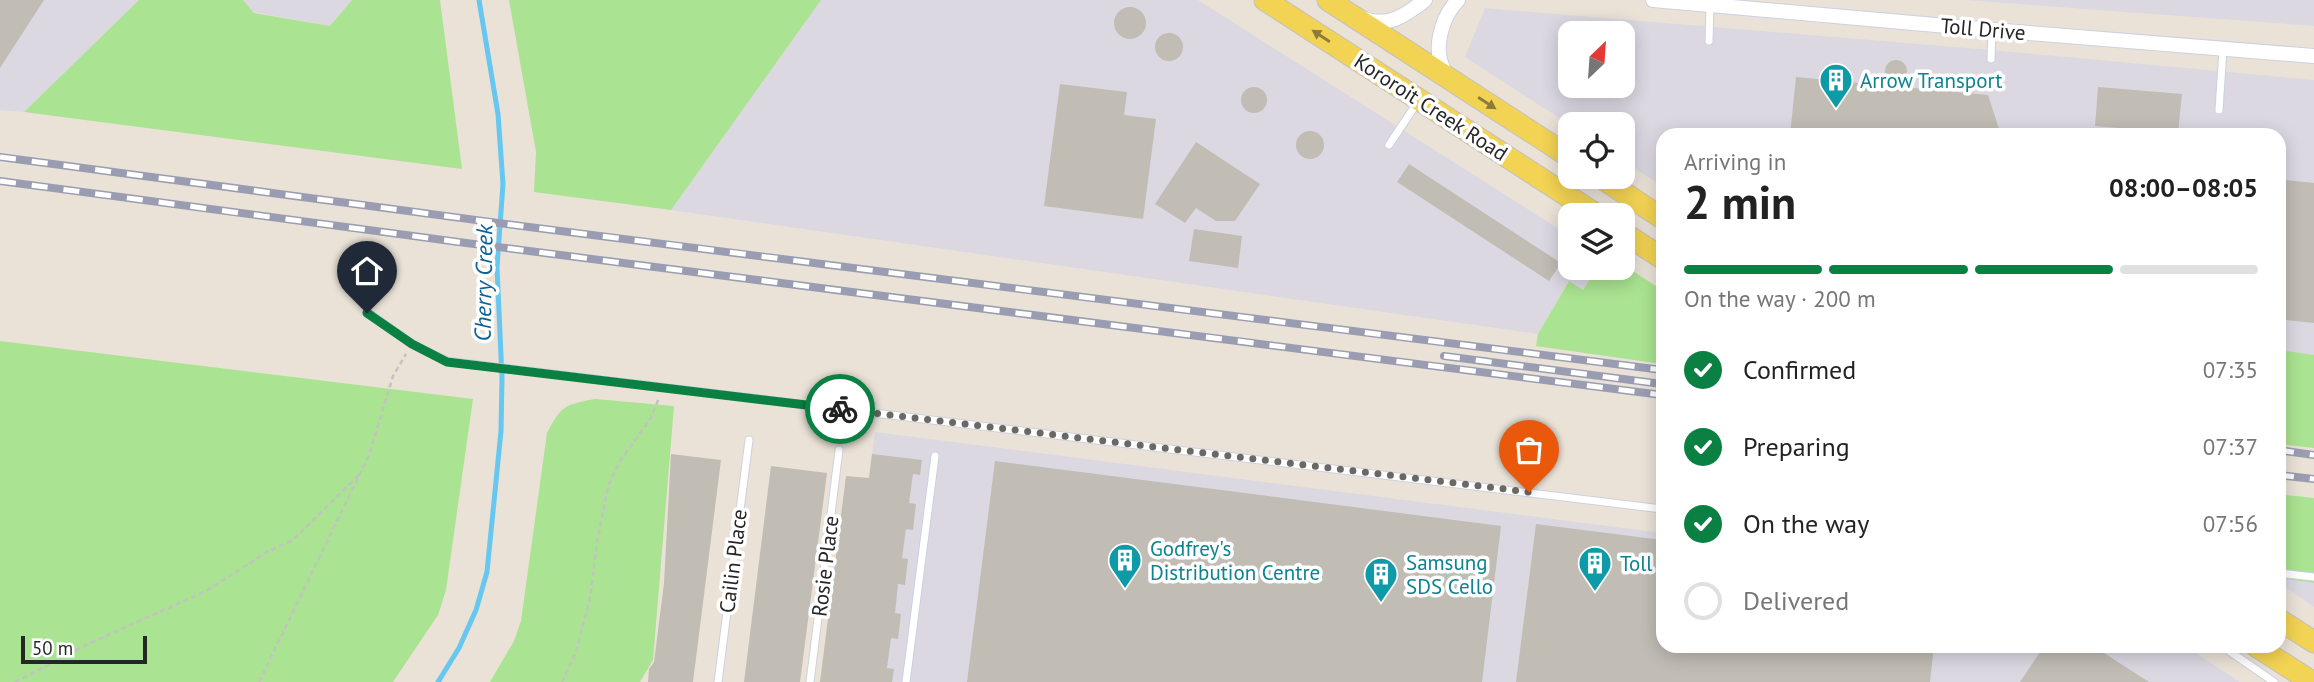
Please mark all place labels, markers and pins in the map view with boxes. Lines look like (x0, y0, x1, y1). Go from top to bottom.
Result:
building icon: Arrow Transport (1817, 61, 1855, 110)
place label: Arrow Transport (1860, 67, 2002, 94)
pin (337, 241, 397, 313)
pin (1499, 420, 1559, 492)
place label: Godfrey's Distribution Centre (1150, 535, 1320, 586)
building icon: Godfrey's Distribution Centre (1106, 541, 1144, 590)
building icon: Toll (1576, 544, 1614, 593)
place label: Samsung SDS Cello (1406, 549, 1493, 600)
place label: Toll (1620, 550, 1653, 577)
building icon: Samsung SDS Cello (1362, 555, 1400, 604)

